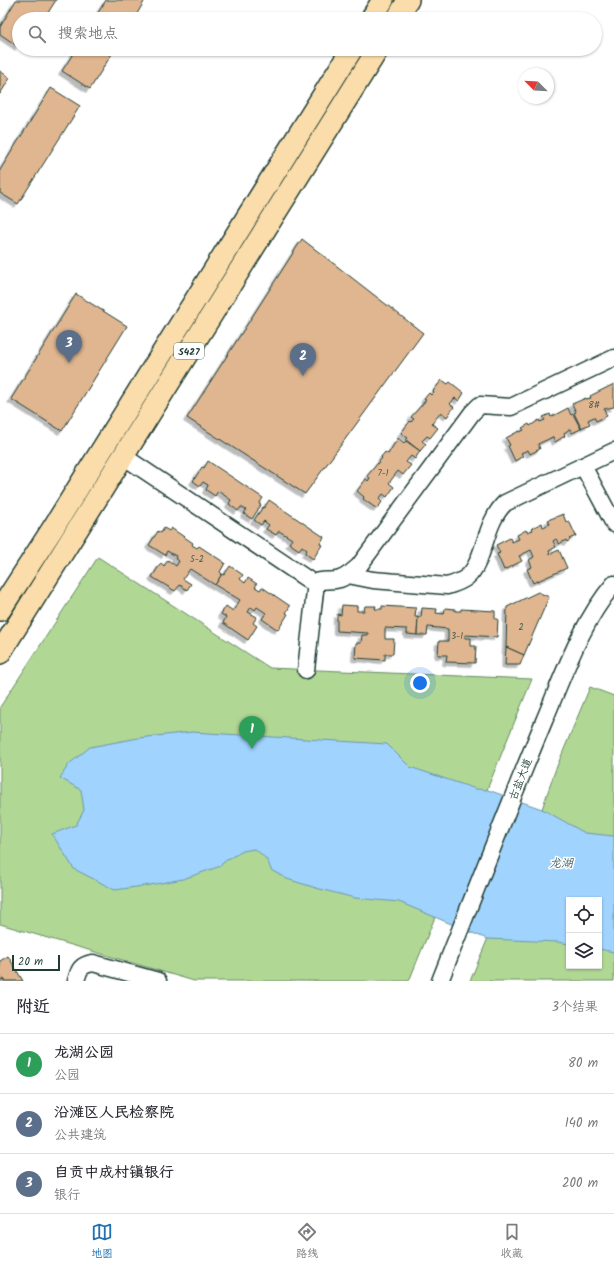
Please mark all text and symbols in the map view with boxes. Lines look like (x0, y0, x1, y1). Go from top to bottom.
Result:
search box (12, 12, 602, 56)
text: 搜索地点 (58, 22, 118, 46)
icon: search (26, 23, 48, 45)
north arrow (518, 68, 554, 104)
pin: 3 (56, 330, 82, 363)
road number: S427 (174, 343, 204, 359)
pin: 2 (290, 343, 316, 376)
house number: 8# (588, 398, 600, 413)
house number: 7-1 (377, 466, 389, 481)
house number: 5-2 (190, 552, 204, 567)
house number: 2 (518, 620, 524, 635)
house number: 3-1 (451, 629, 463, 644)
your location (410, 673, 430, 693)
pin: 1 (239, 716, 265, 749)
street label: 古盐大道 (504, 756, 538, 803)
water label: 龙湖 (549, 854, 574, 873)
map controls (566, 897, 602, 969)
button: locate (566, 897, 602, 933)
button: layers (566, 933, 602, 969)
scale bar (12, 953, 60, 972)
text: 20 m (18, 953, 43, 971)
text: 附近 (16, 994, 50, 1021)
text: 3个结果 (552, 997, 598, 1018)
text: 龙湖公园 (54, 1041, 114, 1065)
text: 1 (27, 1053, 31, 1074)
text: 80 m (568, 1053, 598, 1074)
text: 公园 (54, 1065, 80, 1086)
text: 沿滩区人民检察院 (54, 1101, 174, 1125)
text: 2 (25, 1113, 33, 1134)
text: 140 m (565, 1113, 598, 1134)
text: 公共建筑 (54, 1125, 106, 1146)
text: 自贡中成村镇银行 (54, 1161, 174, 1185)
text: 3 (25, 1173, 33, 1194)
text: 200 m (562, 1173, 598, 1194)
text: 银行 (54, 1185, 80, 1206)
tab: 地图 (91, 1221, 113, 1263)
tab: 路线 (296, 1221, 318, 1263)
tab: 收藏 (501, 1221, 523, 1263)

